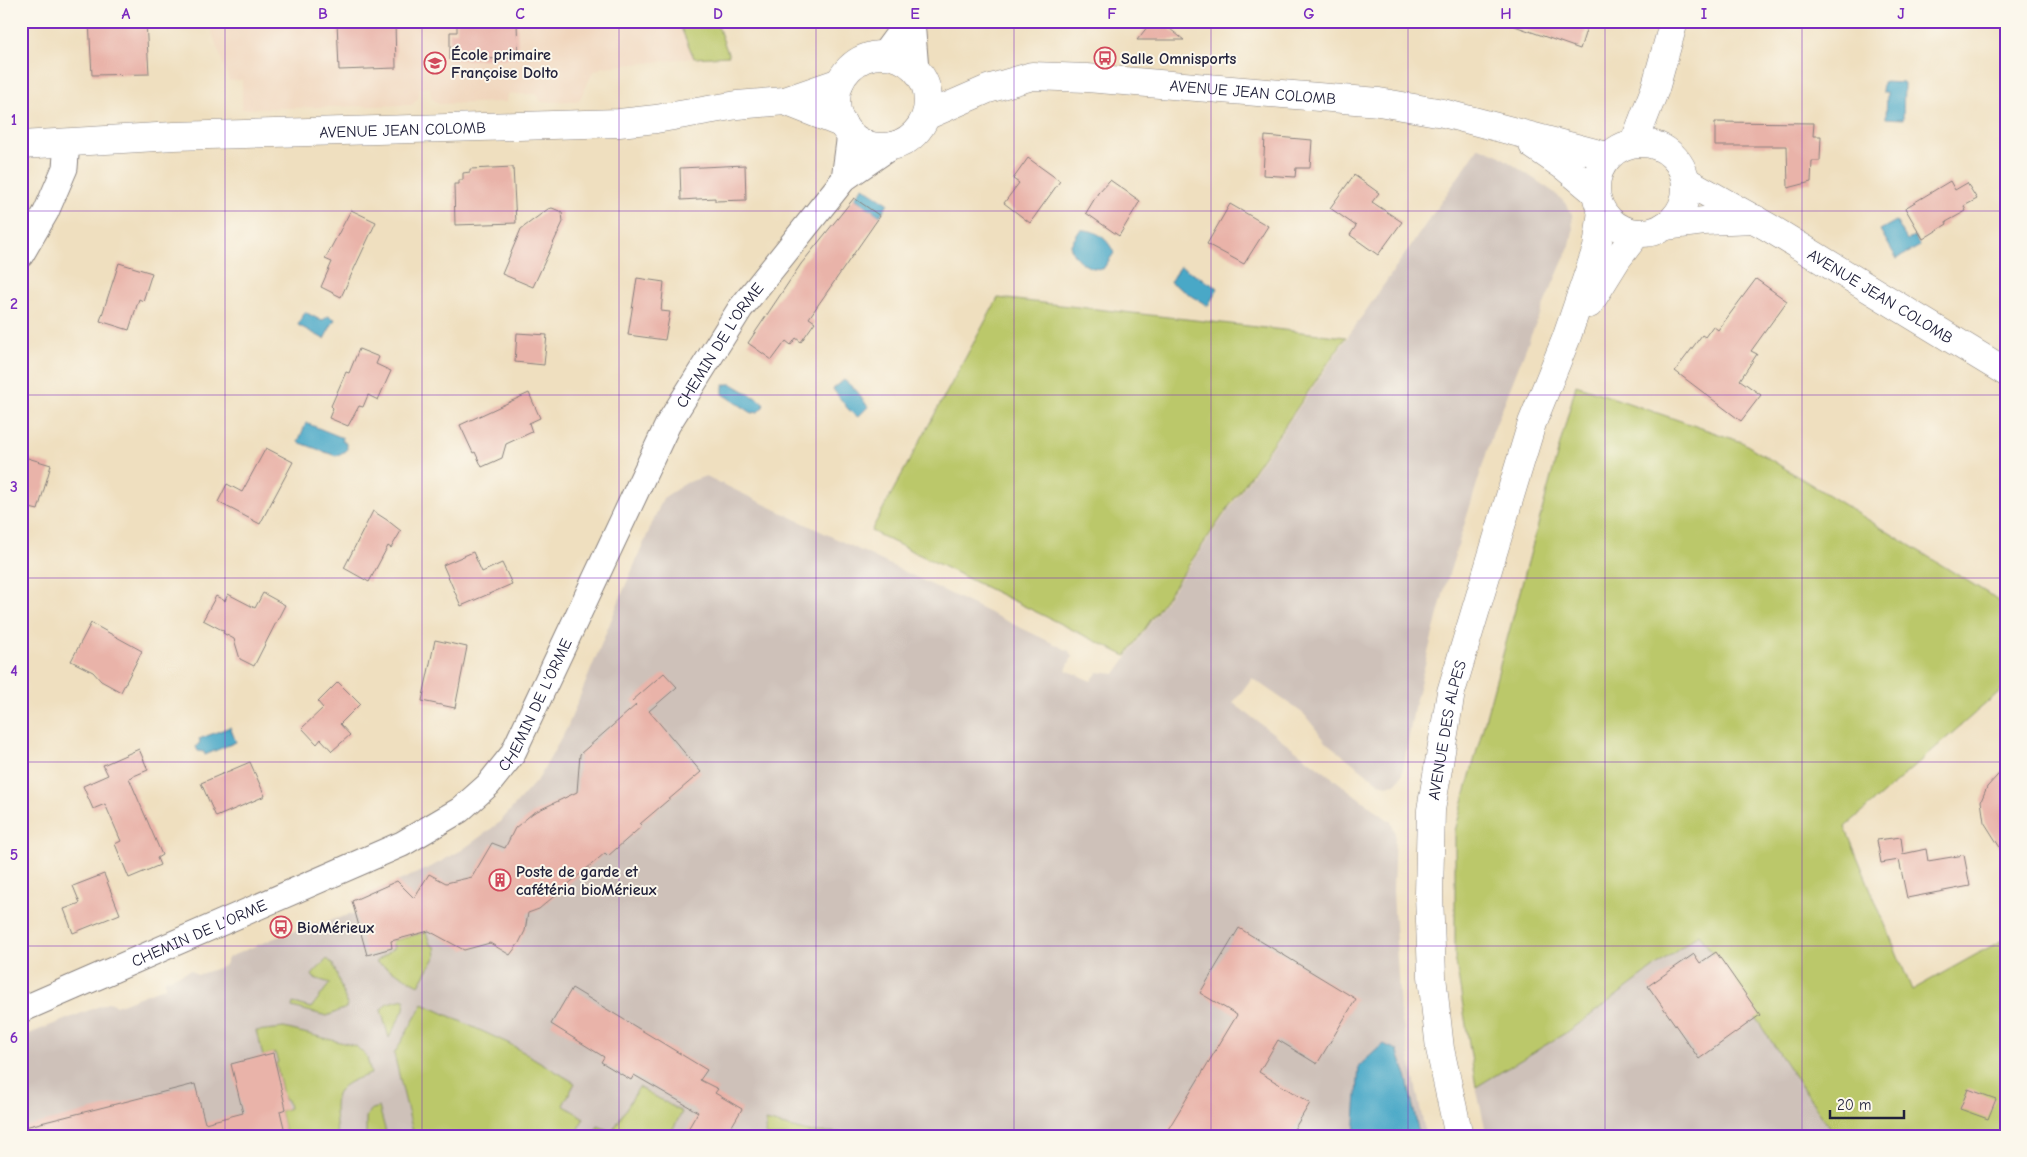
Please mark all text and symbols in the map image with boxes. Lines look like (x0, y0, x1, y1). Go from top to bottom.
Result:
text: A (122, 5, 131, 23)
text: B (318, 5, 328, 23)
text: C (515, 5, 525, 23)
text: D (713, 5, 723, 23)
text: E (910, 5, 920, 23)
text: F (1107, 5, 1117, 23)
text: G (1303, 5, 1315, 23)
text: H (1500, 5, 1512, 23)
text: I (1701, 5, 1707, 23)
text: J (1897, 5, 1905, 23)
place label: École primaire Françoise Dolto (451, 45, 558, 82)
bus stop icon: Salle Omnisports (1093, 46, 1117, 70)
place label: Salle Omnisports (1121, 50, 1237, 68)
school or university icon: École primaire Françoise Dolto (423, 51, 447, 75)
street label: AVENUE JEAN COLOMB (1169, 77, 1337, 108)
text: 1 (11, 111, 17, 129)
street label: AVENUE JEAN COLOMB (319, 119, 486, 142)
street label: AVENUE JEAN COLOMB (1804, 245, 1956, 348)
street label: CHEMIN DE L'ORME (673, 279, 768, 411)
text: 2 (10, 295, 18, 313)
text: 3 (10, 478, 18, 496)
street label: CHEMIN DE L'ORME (495, 635, 576, 775)
street label: AVENUE DES ALPES (1425, 658, 1470, 801)
text: 4 (10, 662, 18, 680)
text: 5 (10, 846, 18, 864)
place label: Poste de garde et cafétéria bioMérieux (516, 863, 657, 899)
building icon: Poste de garde et cafétéria bioMérieux (488, 868, 512, 892)
street label: CHEMIN DE L'ORME (129, 896, 270, 971)
bus stop icon: BioMérieux (269, 915, 293, 939)
place label: BioMérieux (297, 919, 374, 937)
text: 6 (10, 1029, 18, 1047)
scale bar (1830, 1087, 1903, 1119)
text: 20 m (1837, 1096, 1871, 1114)

